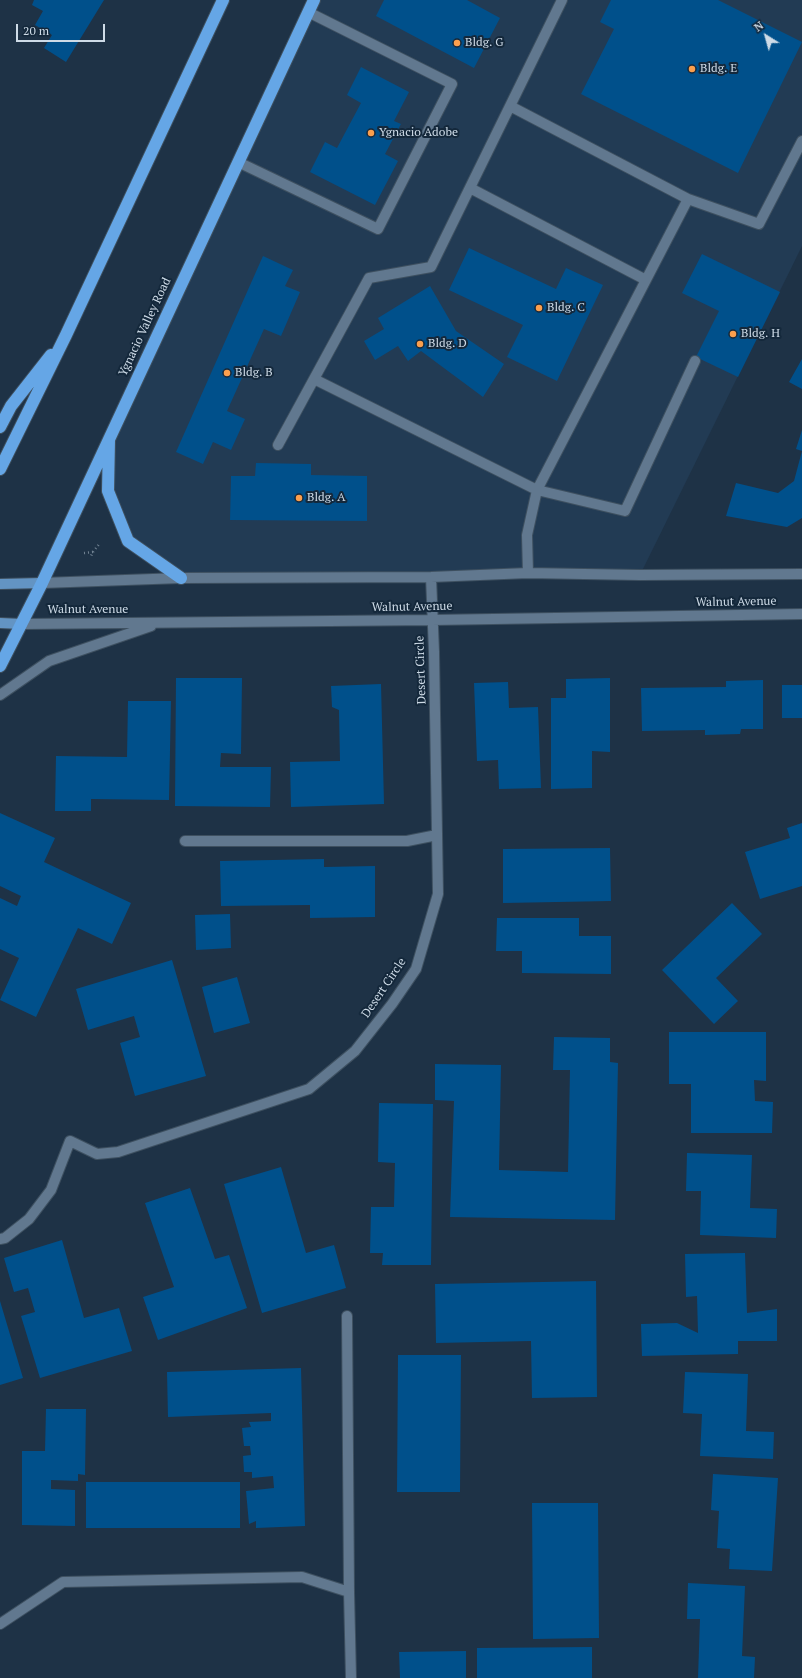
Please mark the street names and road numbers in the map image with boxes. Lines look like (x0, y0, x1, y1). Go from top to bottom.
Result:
street label: Ygnacio Valley Road (116, 275, 174, 379)
street label: Walnut Avenue (695, 594, 777, 610)
street label: Walnut Avenue (371, 599, 453, 615)
street label: Walnut Avenue (48, 603, 128, 617)
street label: Desert Circle (413, 635, 429, 705)
street label: Desert Circle (359, 955, 409, 1021)

